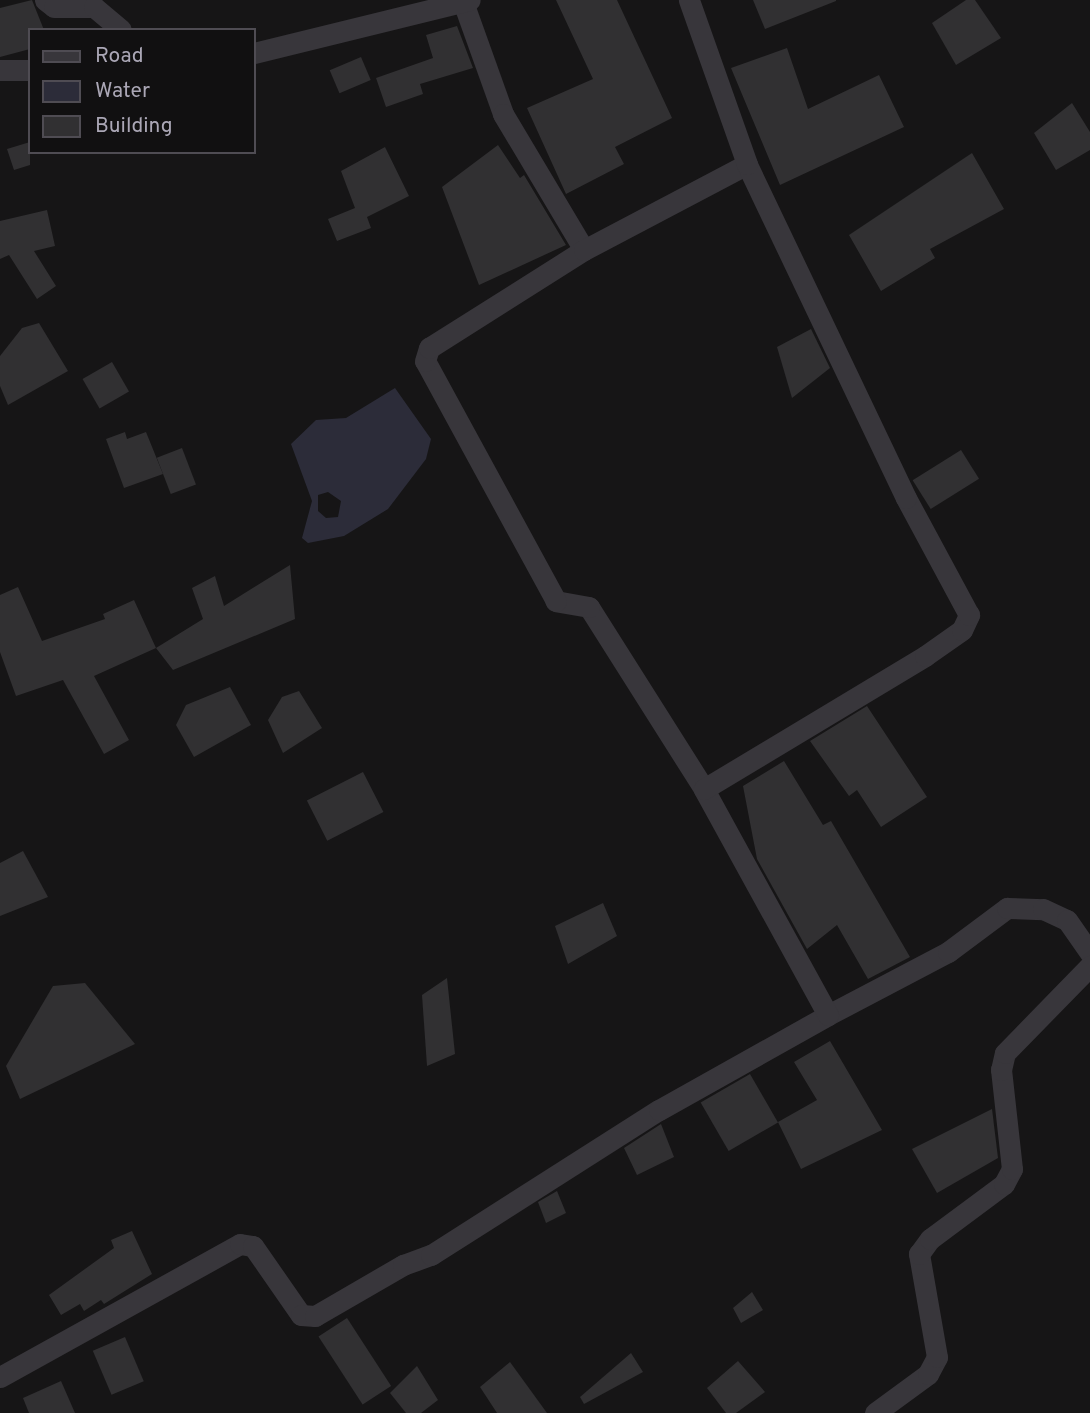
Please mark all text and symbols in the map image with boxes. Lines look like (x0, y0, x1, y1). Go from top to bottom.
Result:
legend (28, 28, 256, 154)
text: Road (95, 43, 144, 70)
text: Water (95, 78, 150, 105)
text: Building (95, 113, 173, 140)

